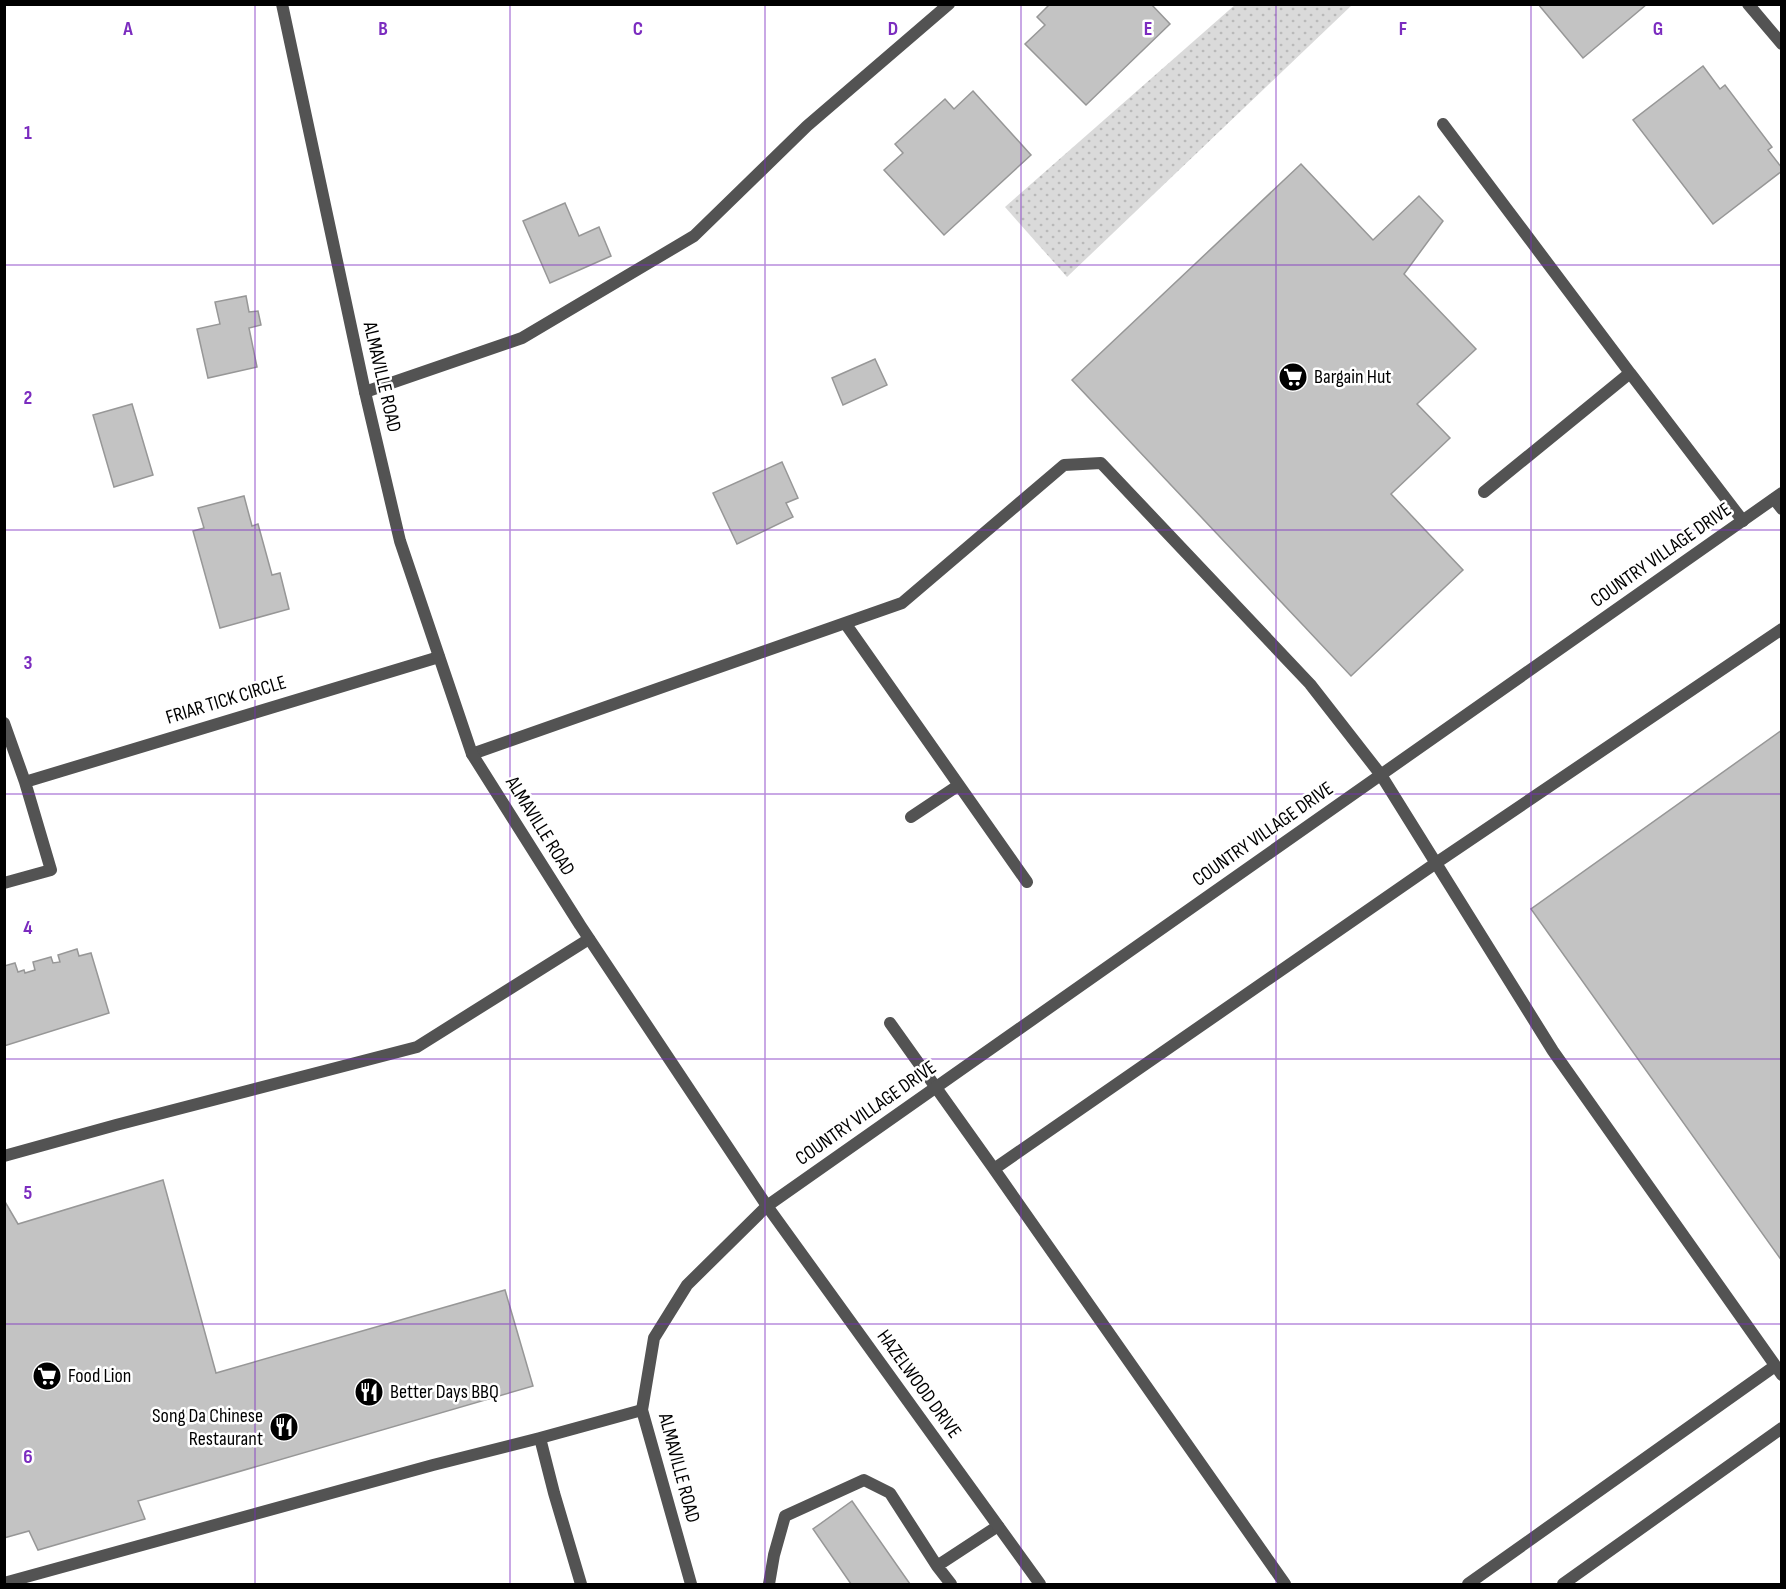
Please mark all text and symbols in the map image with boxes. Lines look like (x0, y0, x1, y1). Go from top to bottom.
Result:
text: A (122, 17, 133, 41)
text: B (378, 17, 388, 41)
text: C (633, 17, 643, 41)
text: D (888, 17, 898, 41)
text: E (1144, 17, 1152, 41)
text: F (1399, 17, 1407, 41)
text: G (1653, 17, 1663, 41)
text: 1 (24, 121, 32, 145)
street label: ALMAVILLE ROAD (357, 319, 406, 434)
supermarket icon: Bargain Hut (1277, 361, 1309, 393)
place label: Bargain Hut (1314, 365, 1391, 389)
text: 2 (24, 386, 32, 410)
street label: COUNTRY VILLAGE DRIVE (1586, 497, 1736, 613)
text: 3 (24, 651, 33, 675)
street label: FRIAR TICK CIRCLE (163, 670, 289, 730)
street label: ALMAVILLE ROAD (500, 771, 580, 880)
street label: COUNTRY VILLAGE DRIVE (1188, 776, 1338, 892)
text: 4 (23, 916, 33, 940)
street label: COUNTRY VILLAGE DRIVE (791, 1055, 941, 1171)
text: 5 (24, 1181, 33, 1205)
street label: HAZELWOOD DRIVE (872, 1325, 966, 1443)
supermarket icon: Food Lion (31, 1360, 63, 1392)
place label: Food Lion (68, 1364, 131, 1388)
restaurant icon: Better Days BBQ (353, 1376, 385, 1408)
place label: Better Days BBQ (390, 1380, 499, 1404)
place label: Song Da Chinese Restaurant (152, 1404, 263, 1451)
street label: ALMAVILLE ROAD (653, 1410, 705, 1525)
restaurant icon: Song Da Chinese Restaurant (268, 1411, 300, 1443)
text: 6 (23, 1445, 33, 1469)

